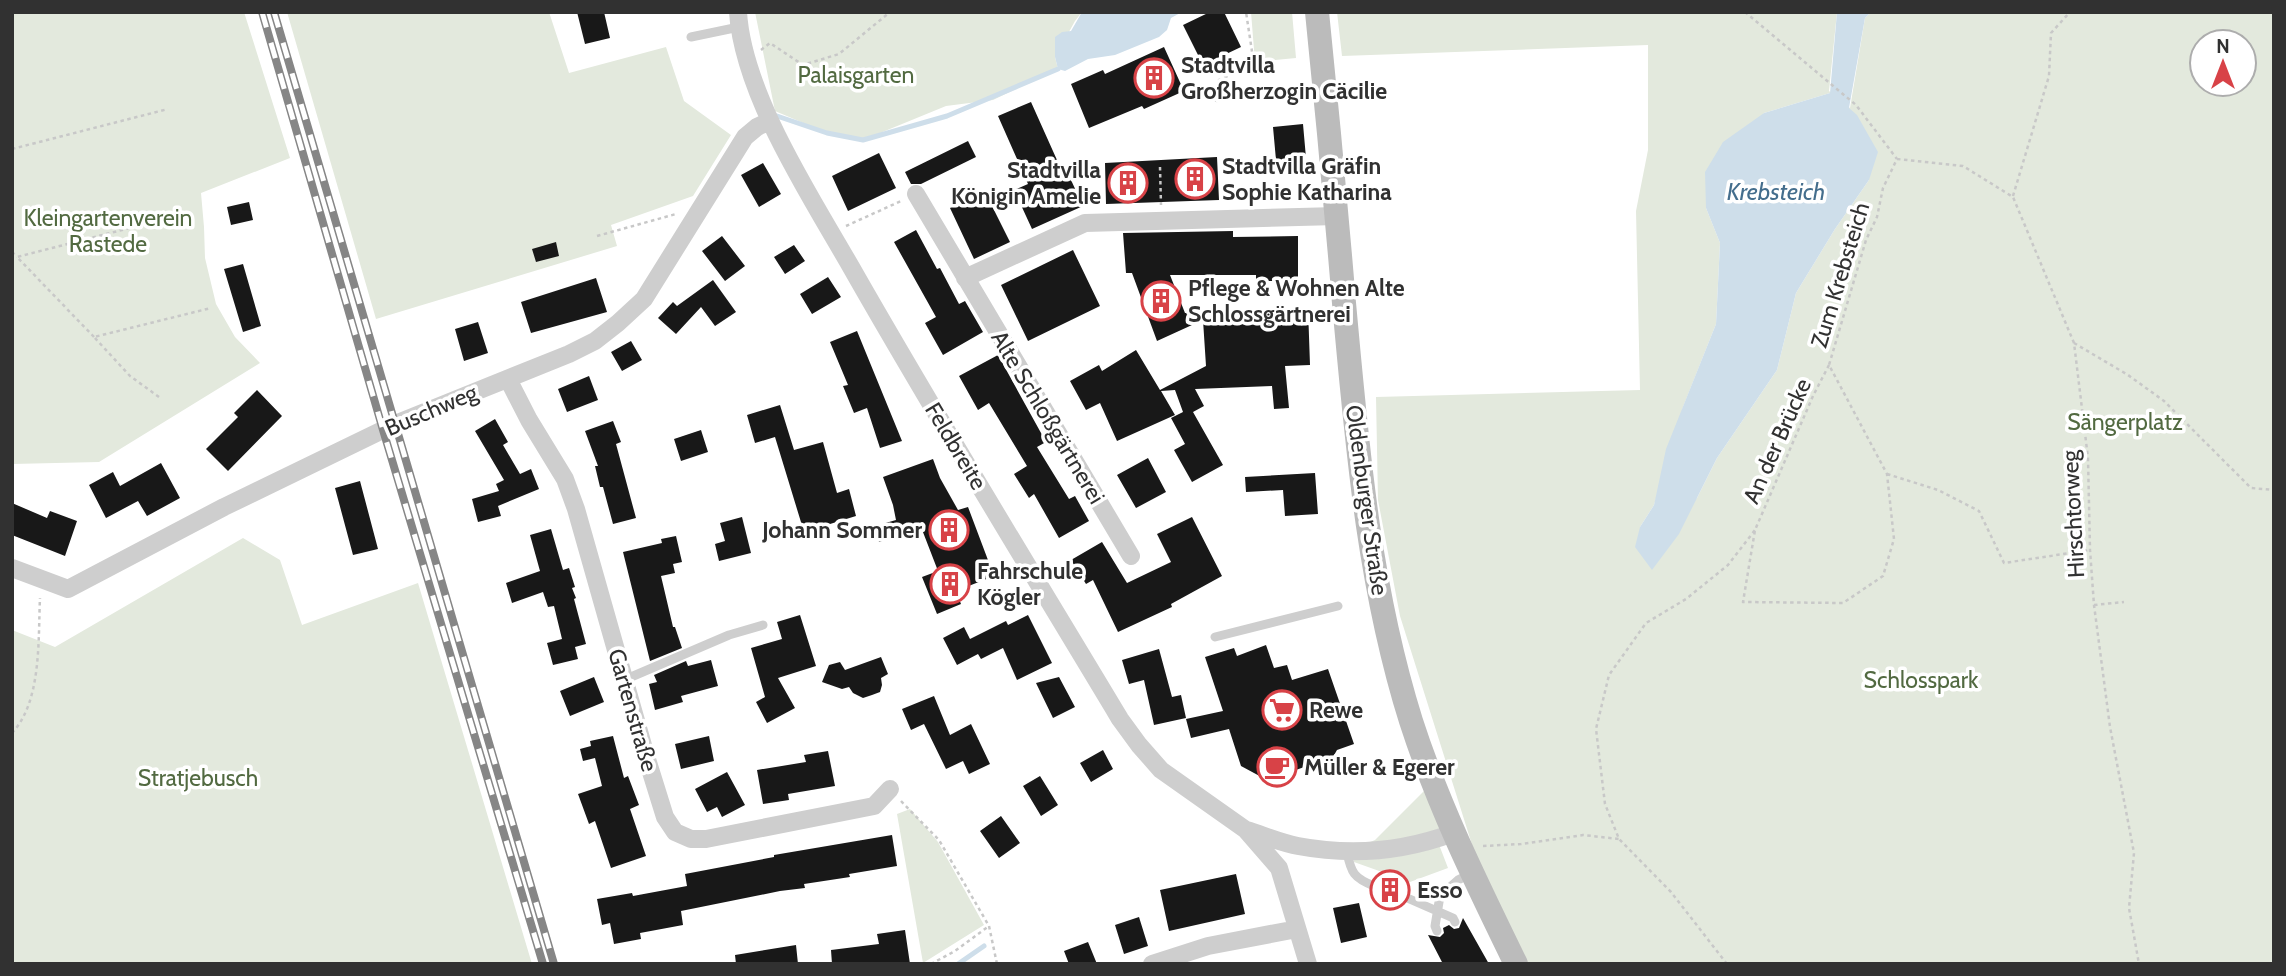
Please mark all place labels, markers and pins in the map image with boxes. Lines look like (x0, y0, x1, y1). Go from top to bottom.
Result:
place label: Stadtvilla Großherzogin Cäcilie (1181, 51, 1387, 105)
building icon: Stadtvilla Großherzogin Cäcilie (1133, 57, 1175, 99)
place label: Stadtvilla Gräfin Sophie Katharina (1222, 152, 1392, 206)
place label: Stadtvilla Königin Amelie (951, 156, 1102, 210)
building icon: Stadtvilla Gräfin Sophie Katharina (1174, 158, 1216, 200)
building icon: Stadtvilla Königin Amelie (1107, 162, 1149, 204)
place label: Pflege & Wohnen Alte Schlossgärtnerei (1188, 274, 1405, 328)
building icon: Pflege & Wohnen Alte Schlossgärtnerei (1140, 280, 1182, 322)
building icon: Johann Sommer (928, 509, 970, 551)
place label: Johann Sommer (761, 516, 922, 544)
place label: Fahrschule Kögler (977, 557, 1083, 611)
building icon: Fahrschule Kögler (929, 563, 971, 605)
supermarket icon: Rewe (1261, 689, 1303, 731)
place label: Rewe (1309, 696, 1363, 724)
cafe icon: Müller & Egerer (1256, 746, 1298, 788)
place label: Müller & Egerer (1304, 753, 1455, 781)
building icon: Esso (1369, 869, 1411, 911)
place label: Esso (1417, 876, 1463, 904)

